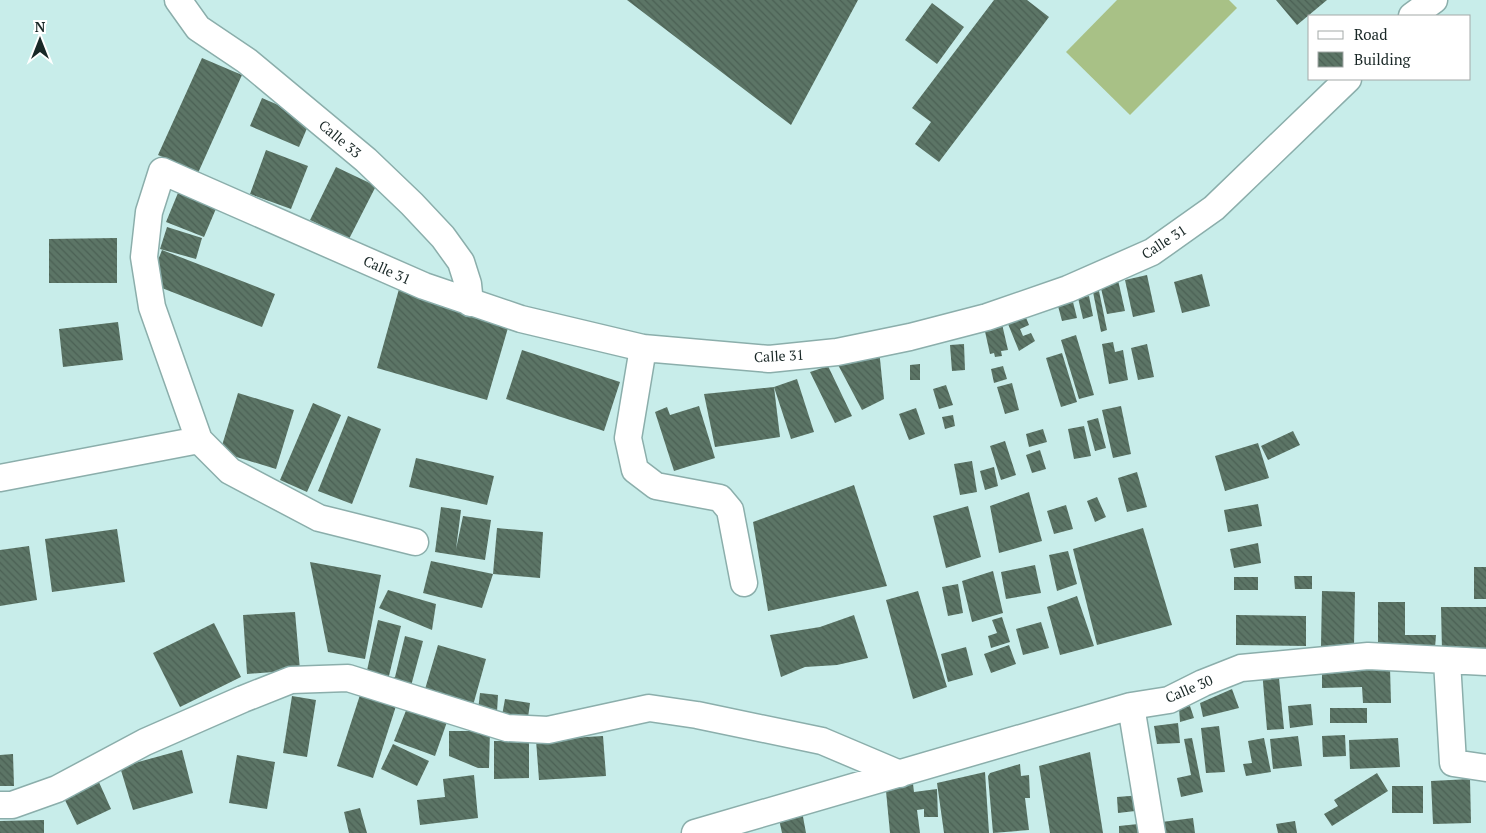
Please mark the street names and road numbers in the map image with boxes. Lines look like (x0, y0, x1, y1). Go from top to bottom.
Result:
street label: Calle 33 (315, 115, 366, 162)
street label: Calle 31 (1138, 220, 1190, 263)
street label: Calle 31 (361, 251, 414, 288)
street label: Calle 31 (754, 345, 804, 366)
street label: Calle 30 (1162, 670, 1215, 707)

